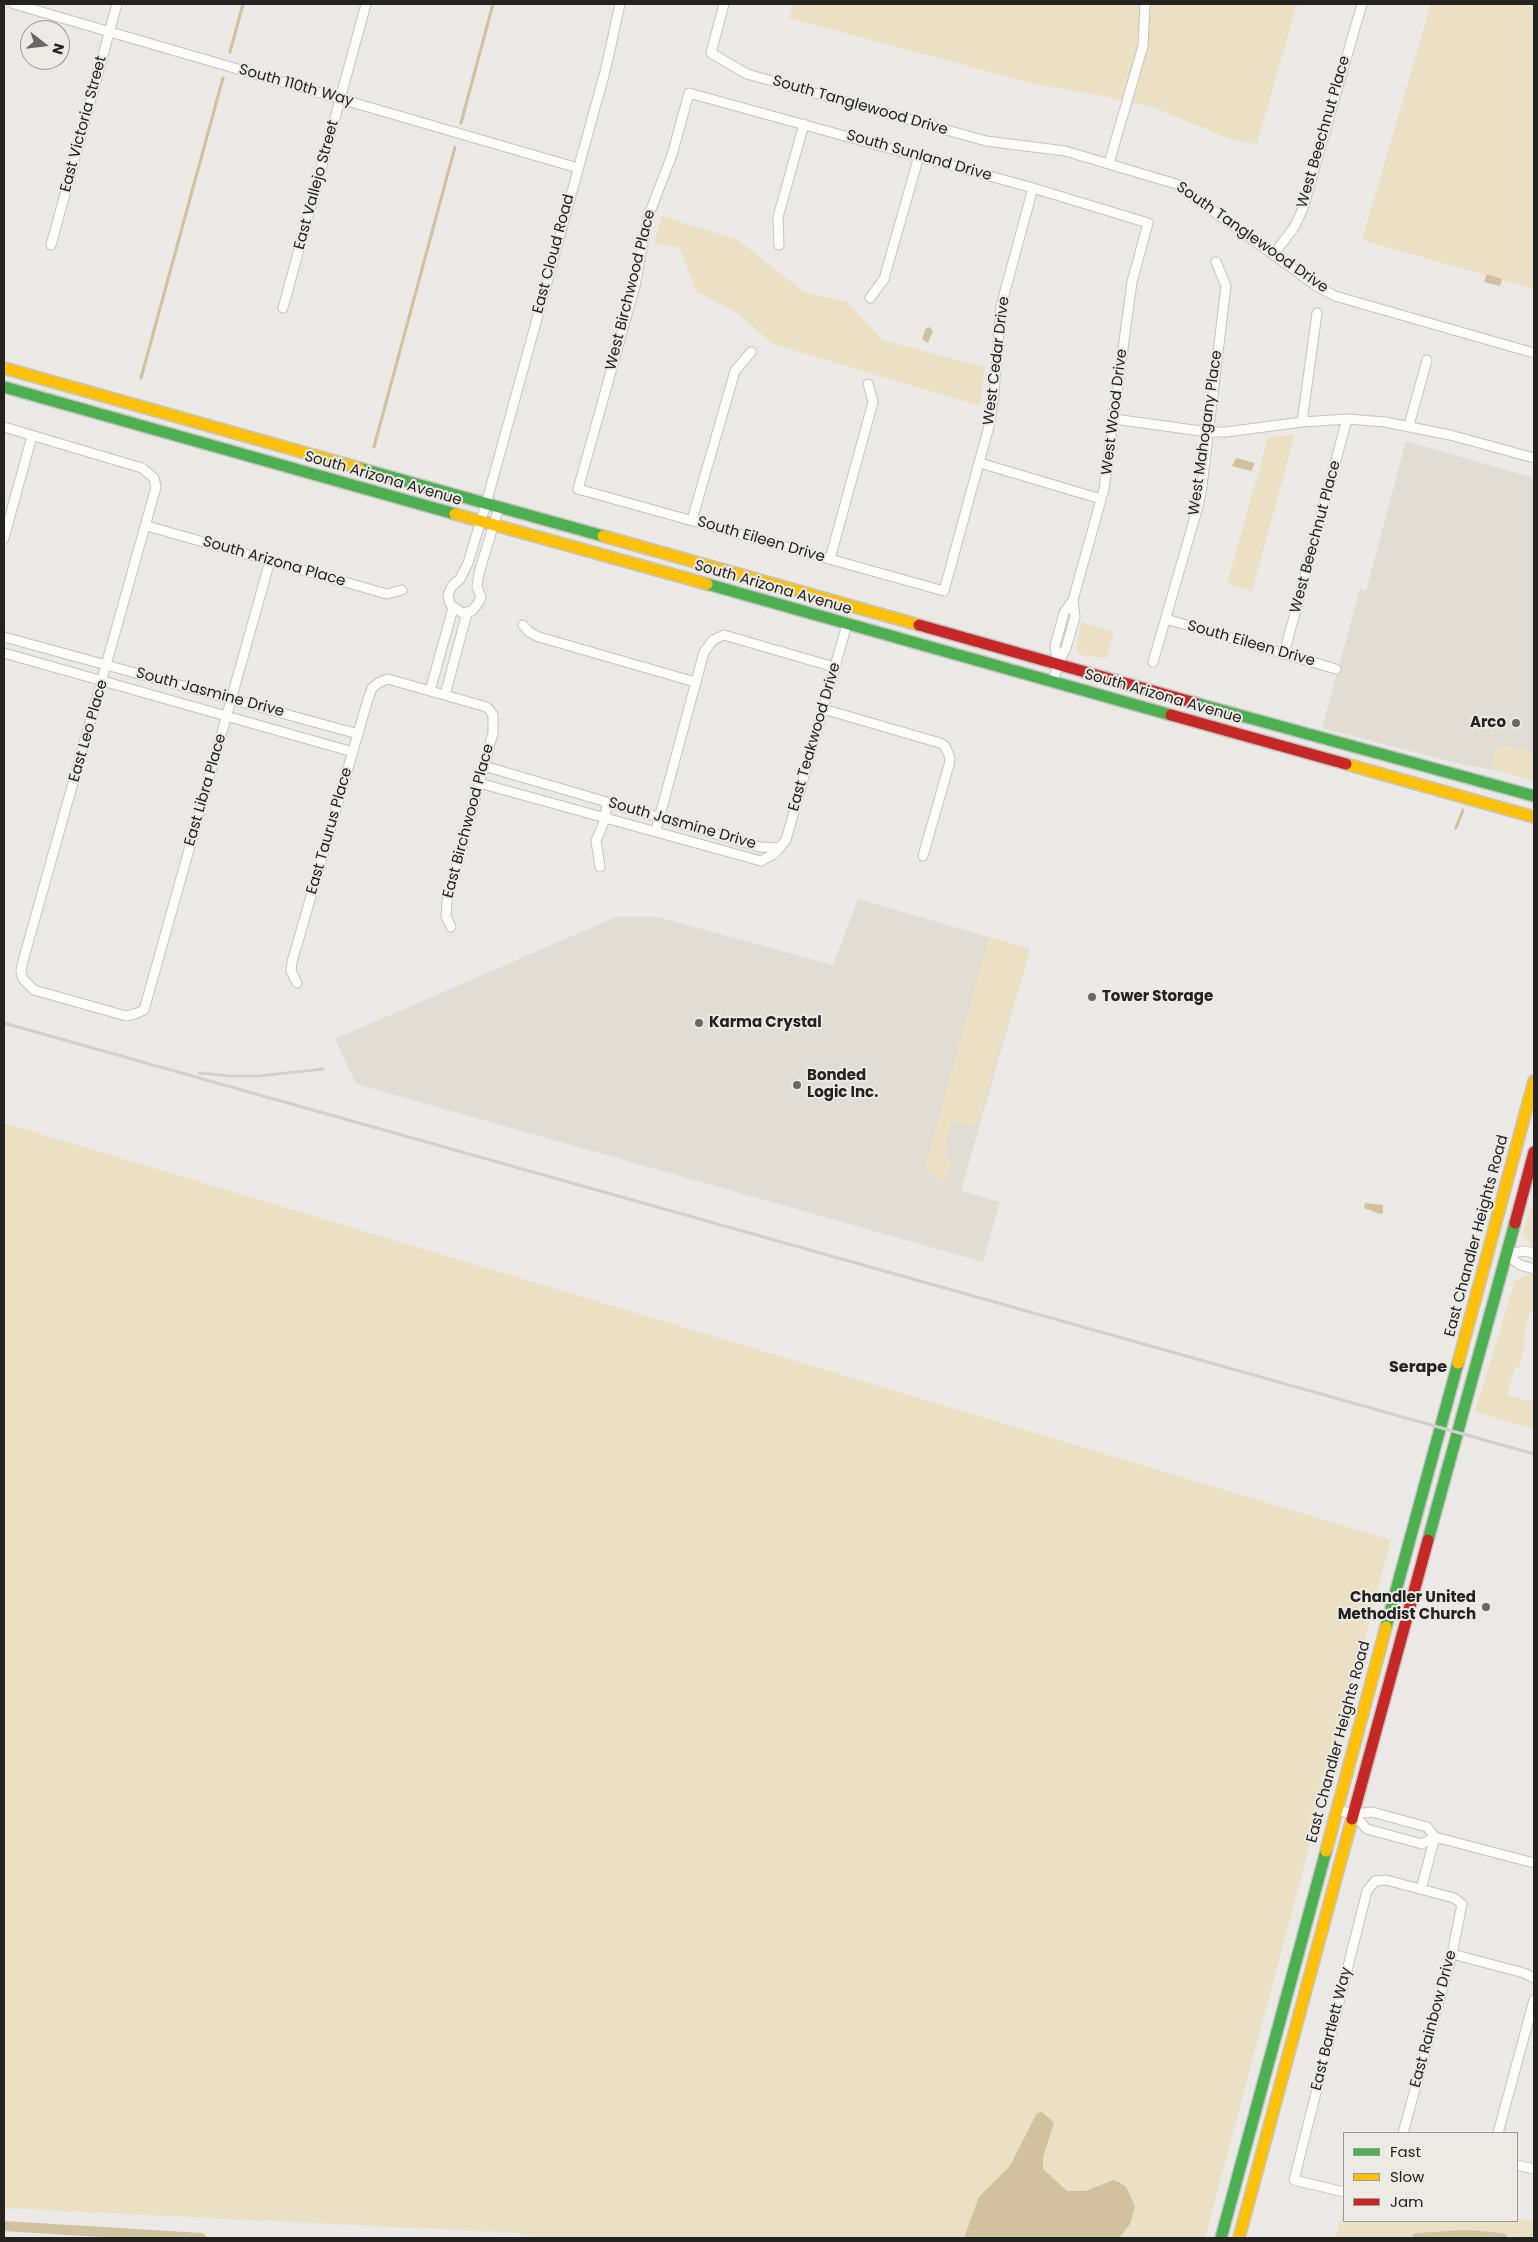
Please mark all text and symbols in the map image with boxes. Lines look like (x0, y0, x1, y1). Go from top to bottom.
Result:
north arrow (20, 20, 70, 70)
text: N (47, 41, 70, 57)
street label: East Victoria Street (57, 54, 111, 194)
street label: West Beechnut Place (1294, 54, 1354, 210)
street label: South 110th Way (237, 61, 355, 111)
street label: South Tanglewood Drive (770, 72, 950, 140)
street label: East Vallejo Street (291, 118, 343, 252)
street label: South Sunland Drive (844, 127, 994, 185)
street label: South Tanglewood Drive (1173, 179, 1331, 297)
street label: East Cloud Road (529, 192, 579, 316)
street label: West Birchwood Place (602, 208, 660, 372)
street label: West Cedar Drive (980, 296, 1014, 426)
street label: West Wood Drive (1098, 348, 1132, 476)
street label: West Mahogany Place (1185, 349, 1227, 517)
street label: South Arizona Avenue (302, 448, 464, 510)
street label: West Beechnut Place (1287, 459, 1345, 615)
street label: South Eileen Drive (695, 513, 827, 567)
street label: South Arizona Place (201, 533, 347, 591)
street label: South Arizona Avenue (692, 557, 854, 619)
street label: South Eileen Drive (1185, 617, 1317, 671)
street label: East Teakwood Drive (785, 661, 845, 813)
street label: South Jasmine Drive (134, 665, 286, 721)
street label: South Arizona Avenue (1082, 666, 1244, 728)
street label: East Leo Place (66, 678, 112, 784)
place label: Arco (1470, 714, 1506, 732)
marker: Arco (1510, 717, 1522, 729)
street label: East Libra Place (181, 732, 231, 848)
street label: East Birchwood Place (440, 742, 498, 900)
street label: East Taurus Place (303, 766, 357, 896)
street label: South Jasmine Drive (606, 794, 758, 854)
place label: Tower Storage (1102, 988, 1213, 1006)
marker: Tower Storage (1086, 991, 1098, 1003)
place label: Karma Crystal (709, 1014, 822, 1032)
marker: Karma Crystal (693, 1017, 705, 1029)
place label: Bonded Logic Inc. (807, 1067, 878, 1102)
marker: Bonded Logic Inc. (791, 1079, 803, 1091)
street label: East Chandler Heights Road (1441, 1133, 1513, 1339)
district label: Serape (1389, 1358, 1447, 1378)
place label: Chandler United Methodist Church (1338, 1589, 1476, 1624)
marker: Chandler United Methodist Church (1480, 1601, 1492, 1613)
street label: East Chandler Heights Road (1303, 1639, 1375, 1845)
street label: East Rainbow Drive (1407, 1948, 1461, 2090)
street label: East Bartlett Way (1308, 1965, 1356, 2093)
legend (1343, 2132, 1518, 2222)
text: Fast (1390, 2141, 1421, 2162)
text: Slow (1390, 2166, 1424, 2187)
text: Jam (1390, 2191, 1424, 2212)

